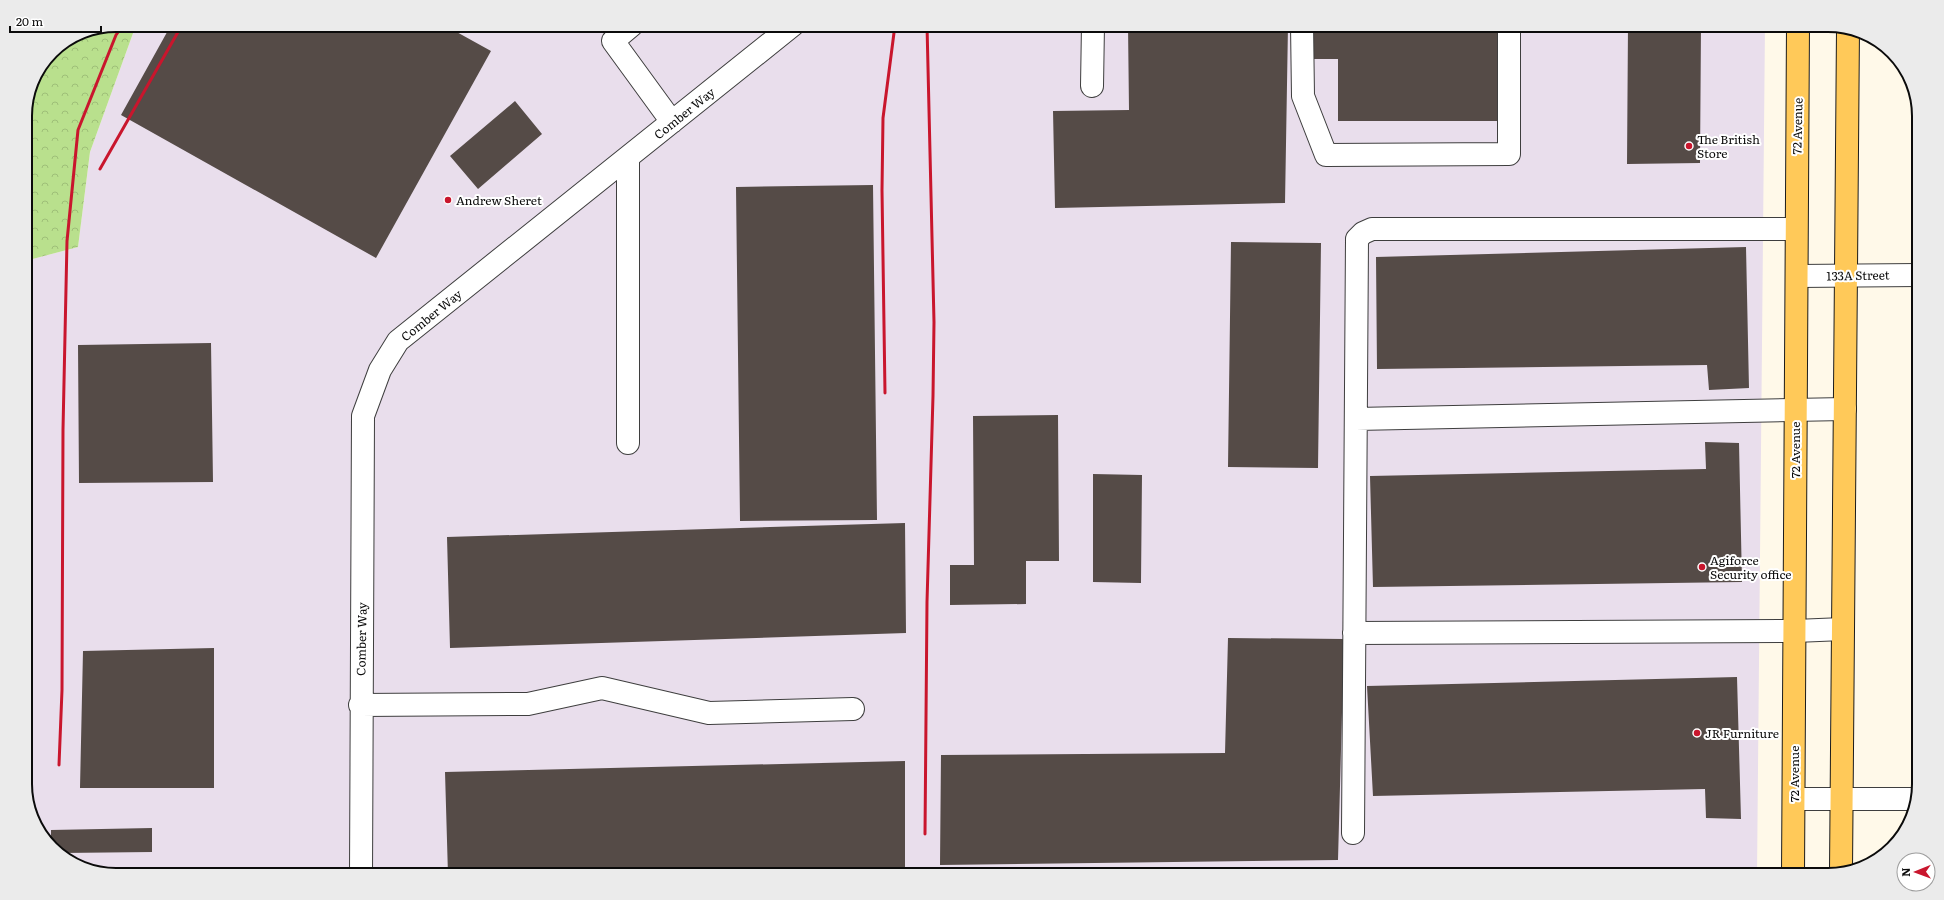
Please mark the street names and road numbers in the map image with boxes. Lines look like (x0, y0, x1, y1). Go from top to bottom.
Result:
street label: Comber Way (650, 83, 718, 143)
street label: 72 Avenue (1788, 97, 1806, 155)
street label: 133A Street (1826, 265, 1890, 285)
street label: Comber Way (397, 285, 465, 345)
street label: 72 Avenue (1786, 422, 1804, 478)
street label: Comber Way (351, 602, 371, 676)
street label: 72 Avenue (1785, 746, 1803, 802)

